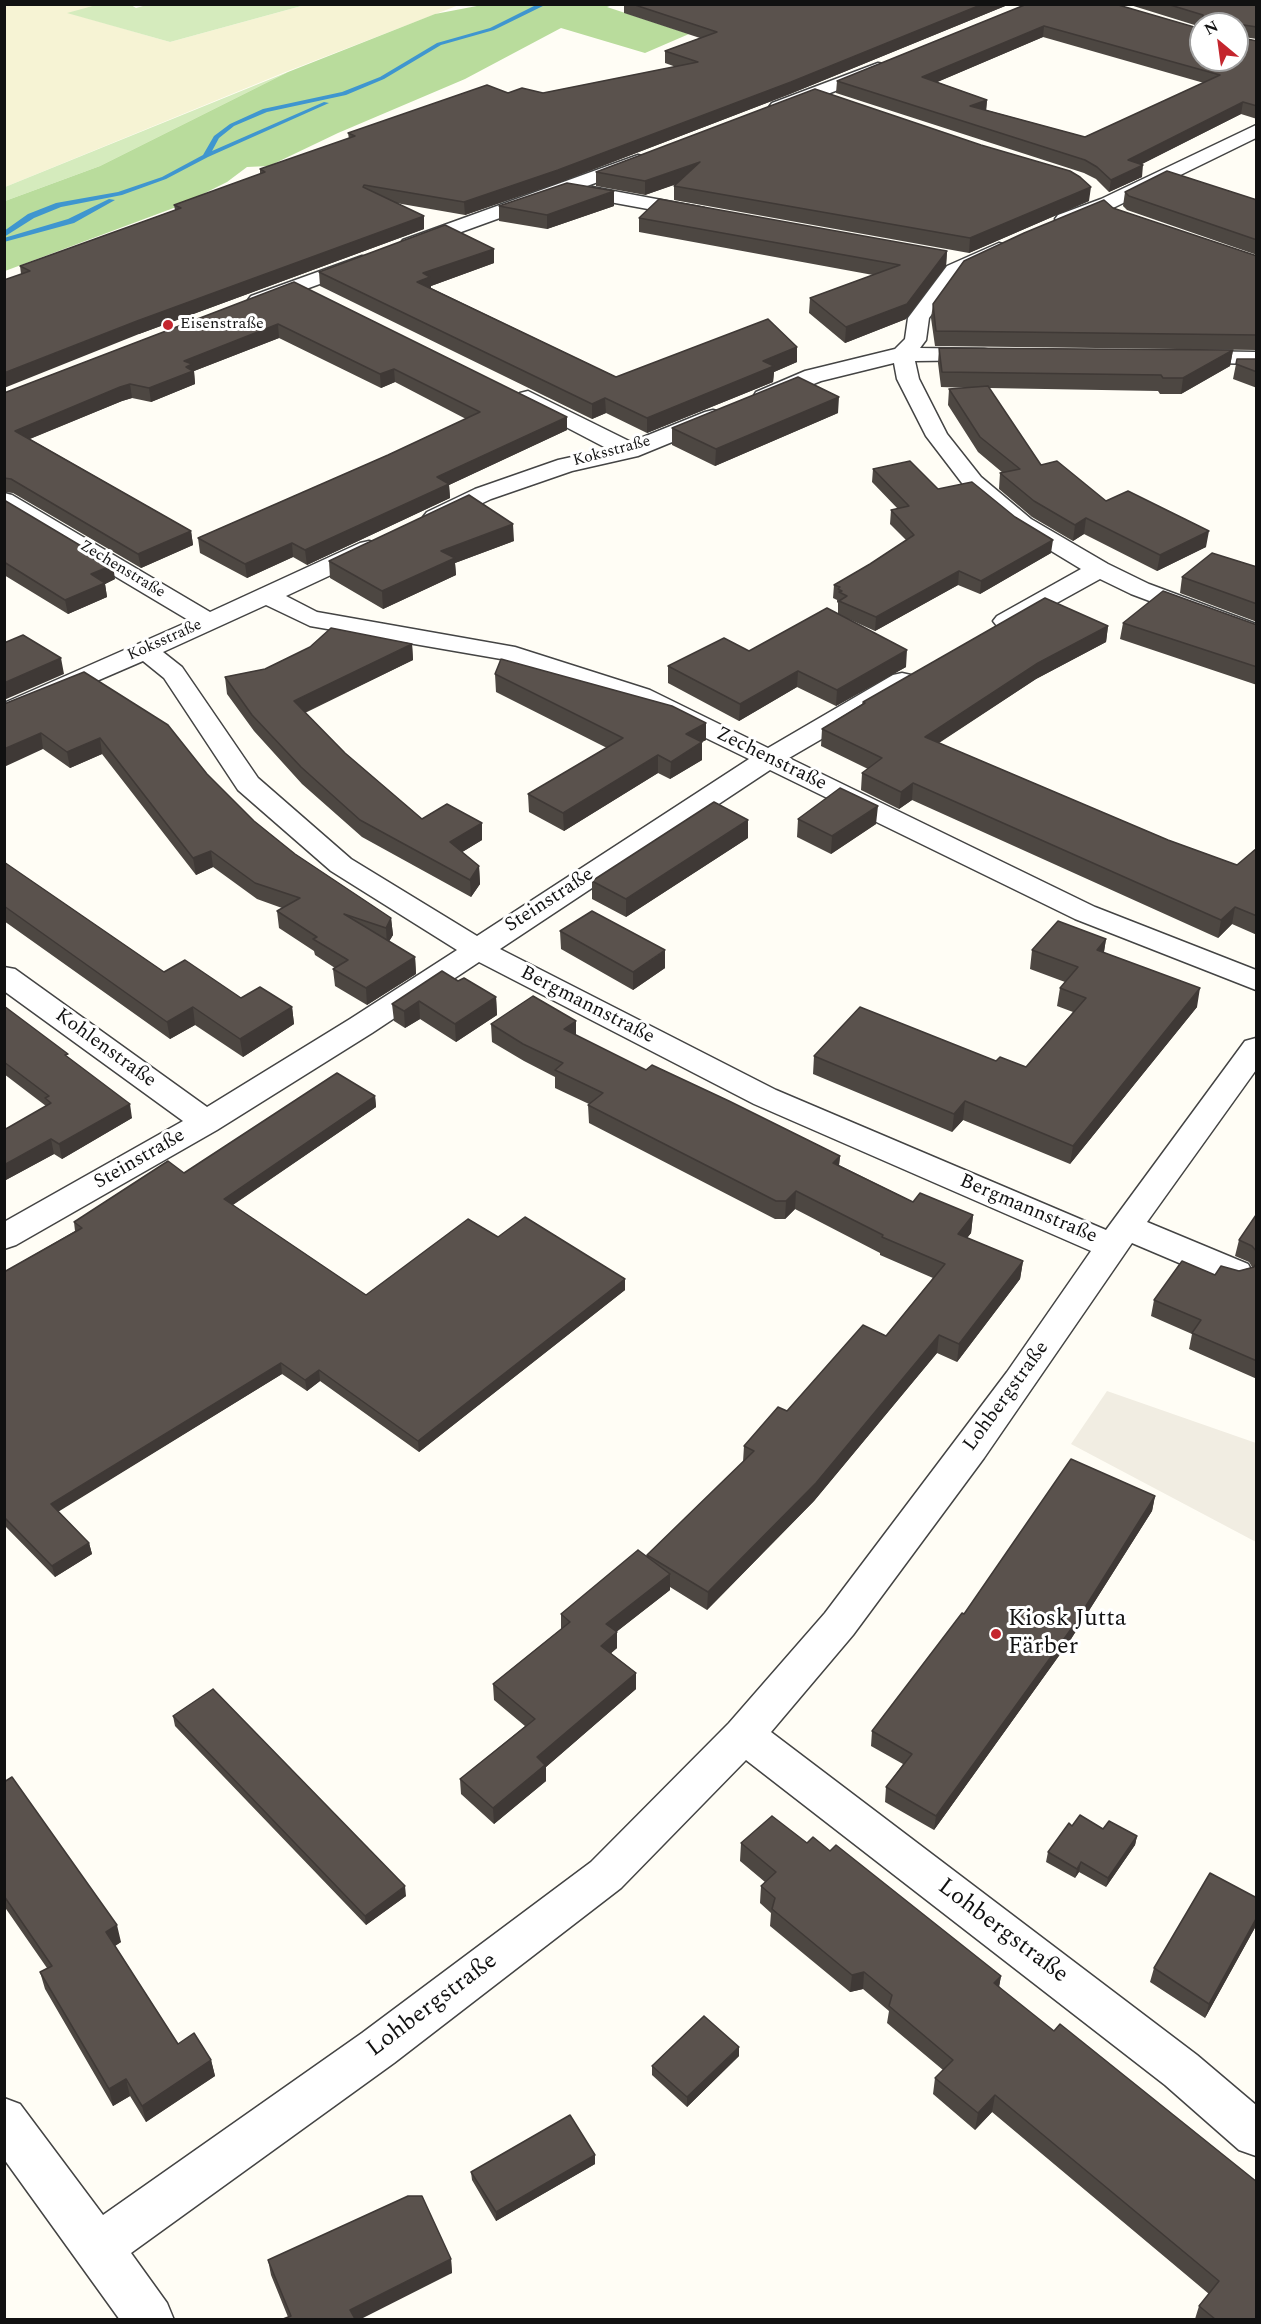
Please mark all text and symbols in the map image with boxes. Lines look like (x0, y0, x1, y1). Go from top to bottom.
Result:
north arrow (1189, 12, 1249, 72)
text: N (1200, 14, 1223, 42)
place label: Eisenstraße (180, 315, 264, 335)
marker: Eisenstraße (161, 318, 175, 332)
street label: Koksstraße (571, 432, 653, 472)
street label: Zechenstraße (76, 537, 168, 603)
street label: Koksstraße (125, 616, 205, 666)
street label: Zechenstraße (712, 723, 830, 797)
street label: Steinstraße (501, 863, 599, 939)
street label: Bergmannstraße (516, 962, 658, 1050)
street label: Kohlenstraße (50, 1004, 160, 1094)
street label: Steinstraße (90, 1124, 190, 1196)
street label: Bergmannstraße (956, 1170, 1100, 1250)
street label: Lohbergstraße (959, 1337, 1055, 1457)
place label: Kiosk Jutta Färber (1008, 1606, 1127, 1662)
marker: Kiosk Jutta Färber (989, 1627, 1003, 1641)
street label: Lohbergstraße (931, 1874, 1073, 1990)
street label: Lohbergstraße (362, 1948, 504, 2064)

